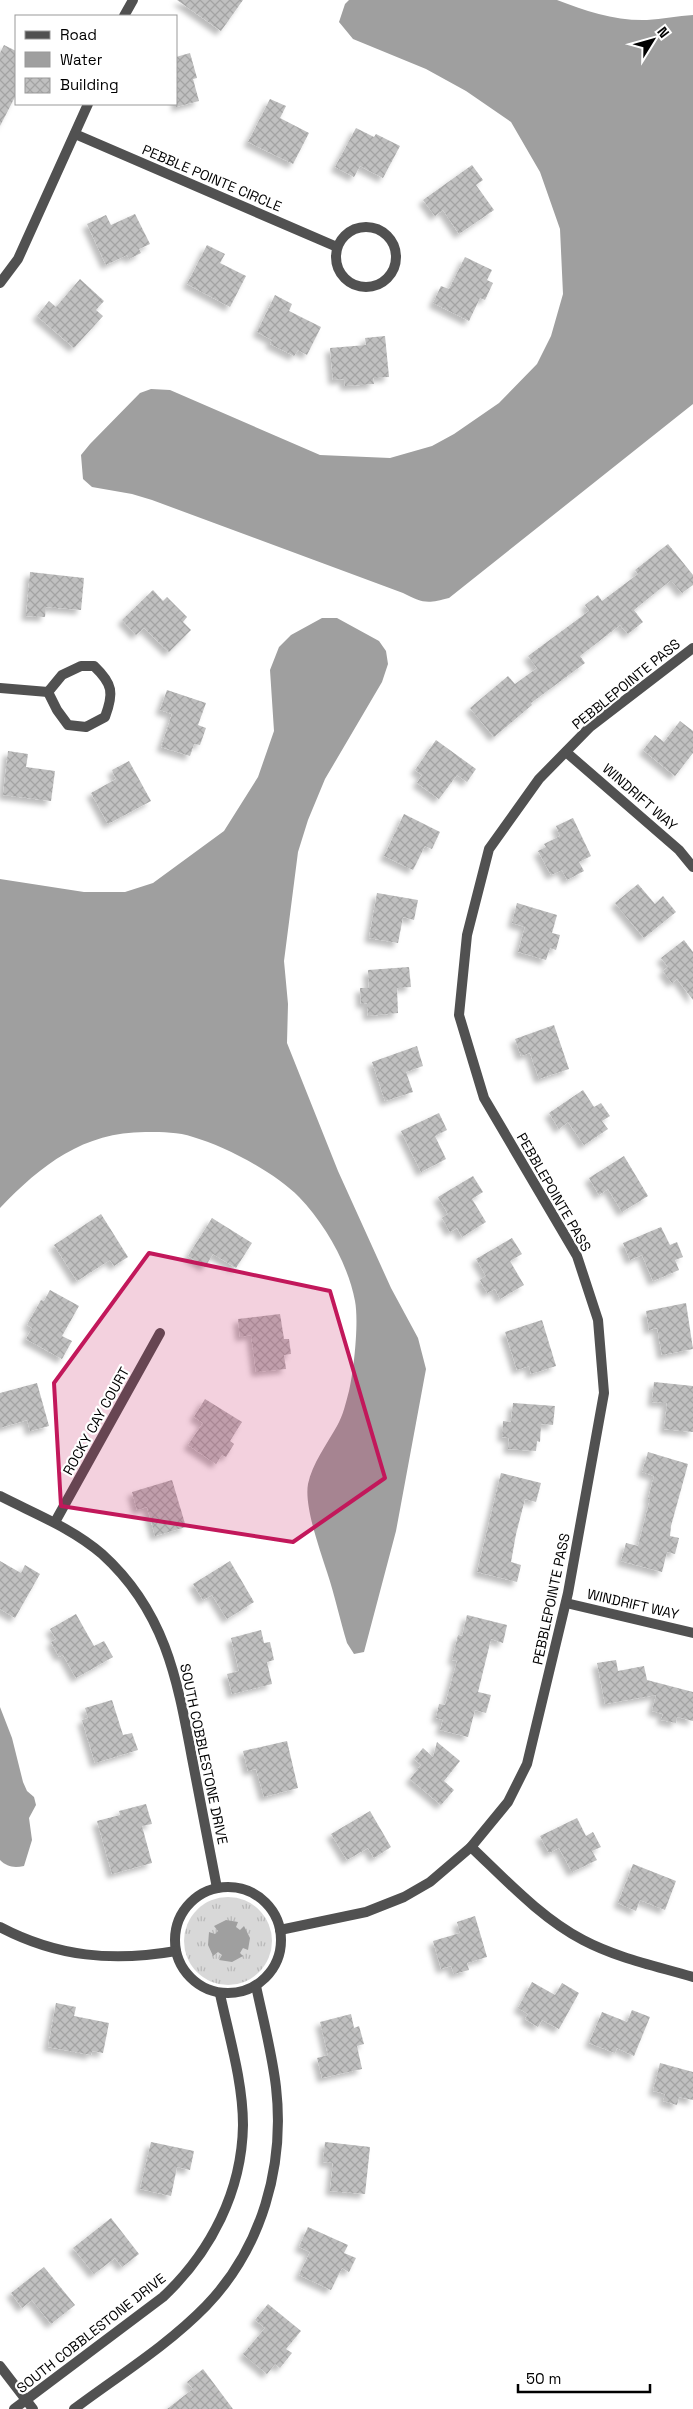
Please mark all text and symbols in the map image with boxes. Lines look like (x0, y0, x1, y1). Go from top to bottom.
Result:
legend (15, 15, 178, 105)
north arrow (628, 15, 678, 65)
text: N (653, 23, 673, 41)
text: Road (60, 25, 97, 44)
text: Water (60, 50, 103, 69)
text: Building (60, 75, 119, 94)
street label: PEBBLE POINTE CIRCLE (139, 140, 285, 216)
street label: PEBBLEPOINTE PASS (568, 635, 684, 733)
street label: WINDRIFT WAY (599, 760, 682, 835)
street label: PEBBLEPOINTE PASS (513, 1129, 595, 1255)
street label: ROCKY CAY COURT (59, 1364, 133, 1478)
street label: PEBBLEPOINTE PASS (528, 1532, 574, 1666)
street label: WINDRIFT WAY (585, 1585, 681, 1623)
street label: SOUTH COBBLESTONE DRIVE (176, 1662, 232, 1846)
street label: SOUTH COBBLESTONE DRIVE (13, 2269, 169, 2397)
scale bar (518, 2362, 650, 2394)
text: 50 m (526, 2369, 561, 2388)

